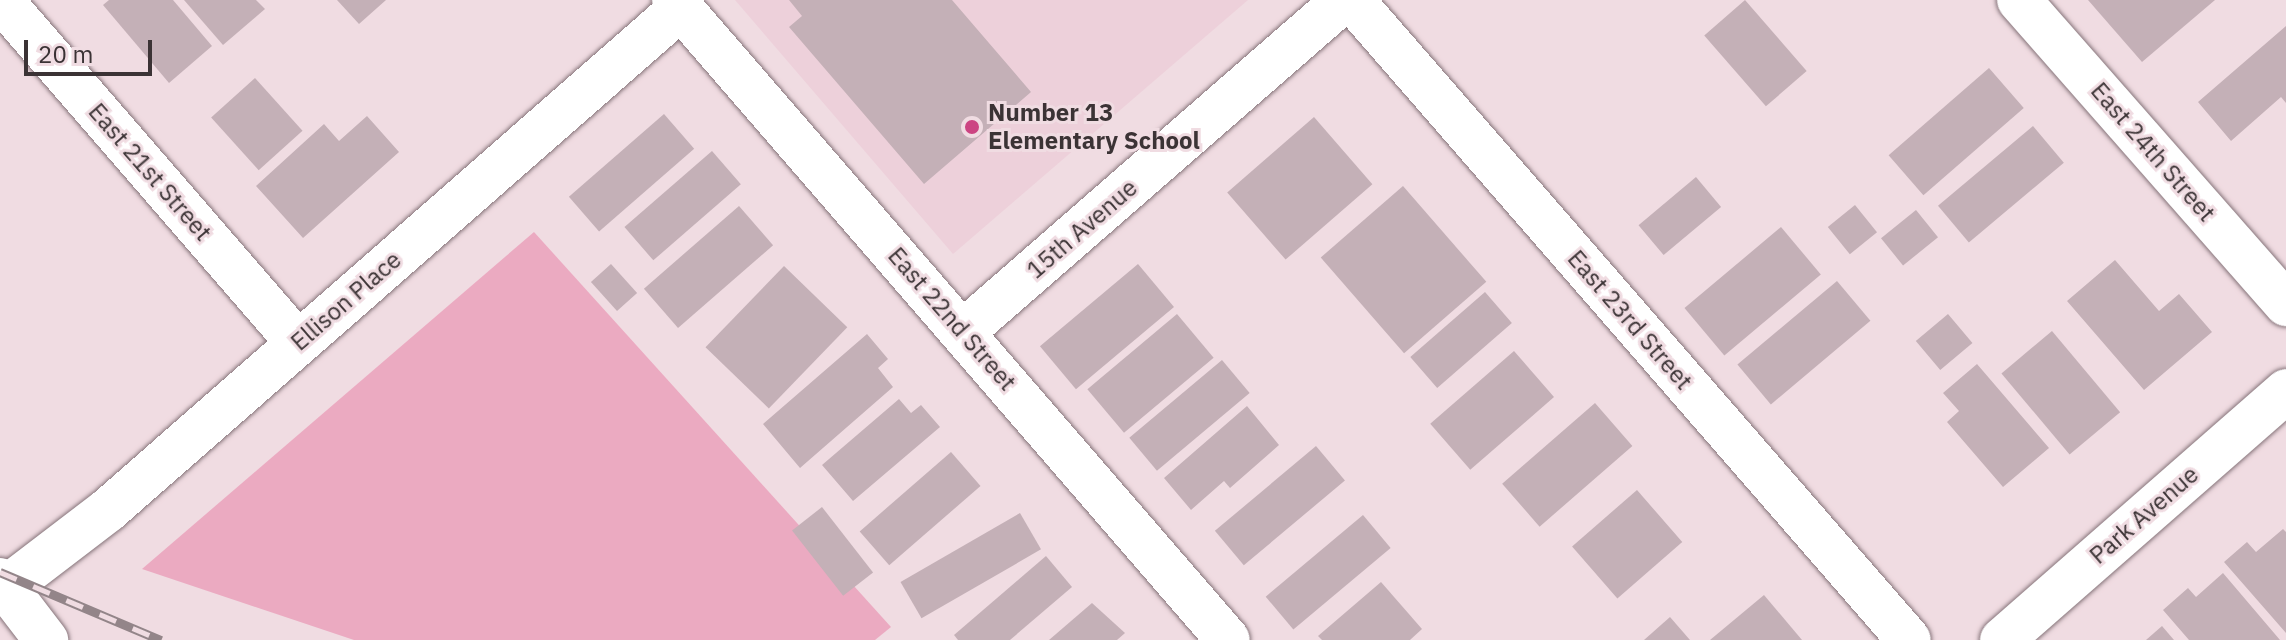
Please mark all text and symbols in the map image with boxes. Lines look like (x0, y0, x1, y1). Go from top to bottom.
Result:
scale bar (28, 24, 156, 74)
text: 20 m (38, 38, 93, 70)
street label: East 24th Street (2085, 77, 2221, 227)
street label: East 21st Street (82, 97, 218, 247)
place label: Number 13 Elementary School (988, 99, 1200, 155)
marker: Number 13 Elementary School (963, 118, 981, 136)
street label: 15th Avenue (1021, 173, 1143, 285)
street label: East 22nd Street (882, 242, 1022, 396)
street label: East 23rd Street (1562, 244, 1698, 396)
street label: Ellison Place (285, 245, 407, 357)
street label: Park Avenue (2084, 460, 2204, 570)

